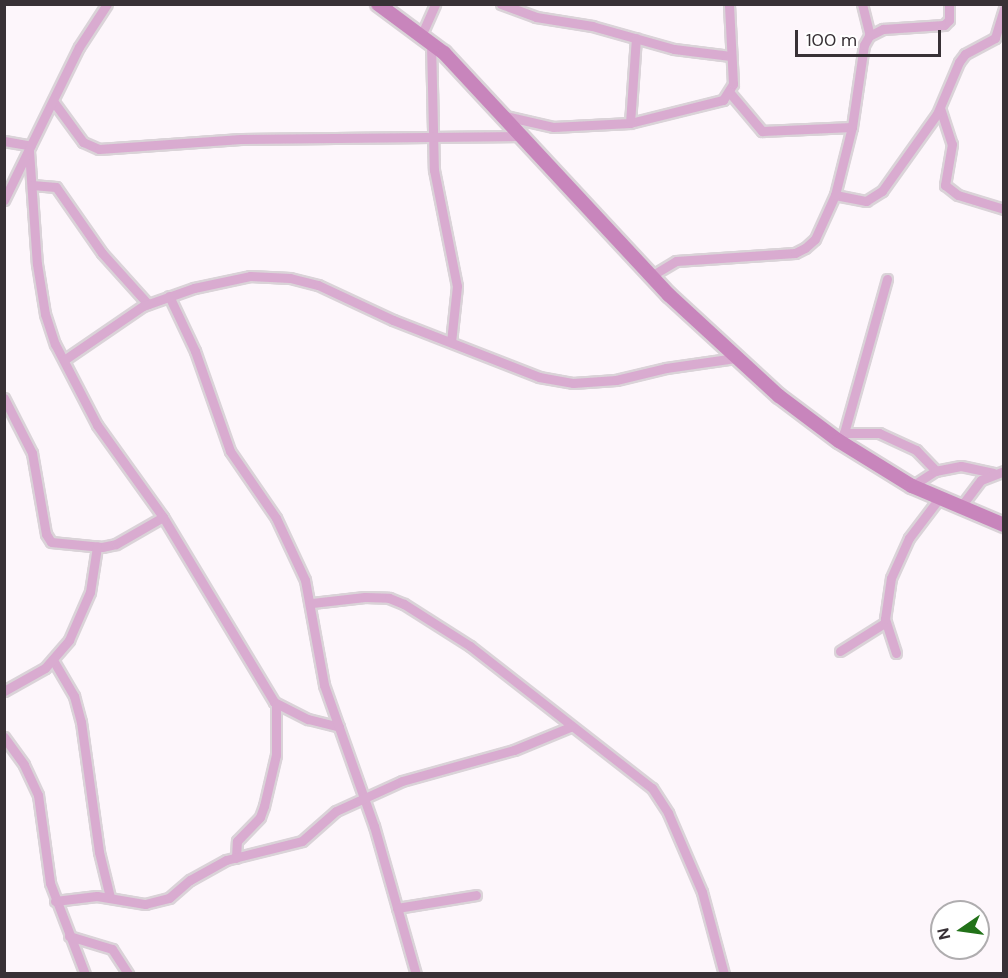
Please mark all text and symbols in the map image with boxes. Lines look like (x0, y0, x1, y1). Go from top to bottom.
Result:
scale bar (798, 18, 944, 56)
text: 100 m (806, 28, 857, 52)
north arrow (930, 900, 990, 960)
text: N (932, 926, 955, 942)

